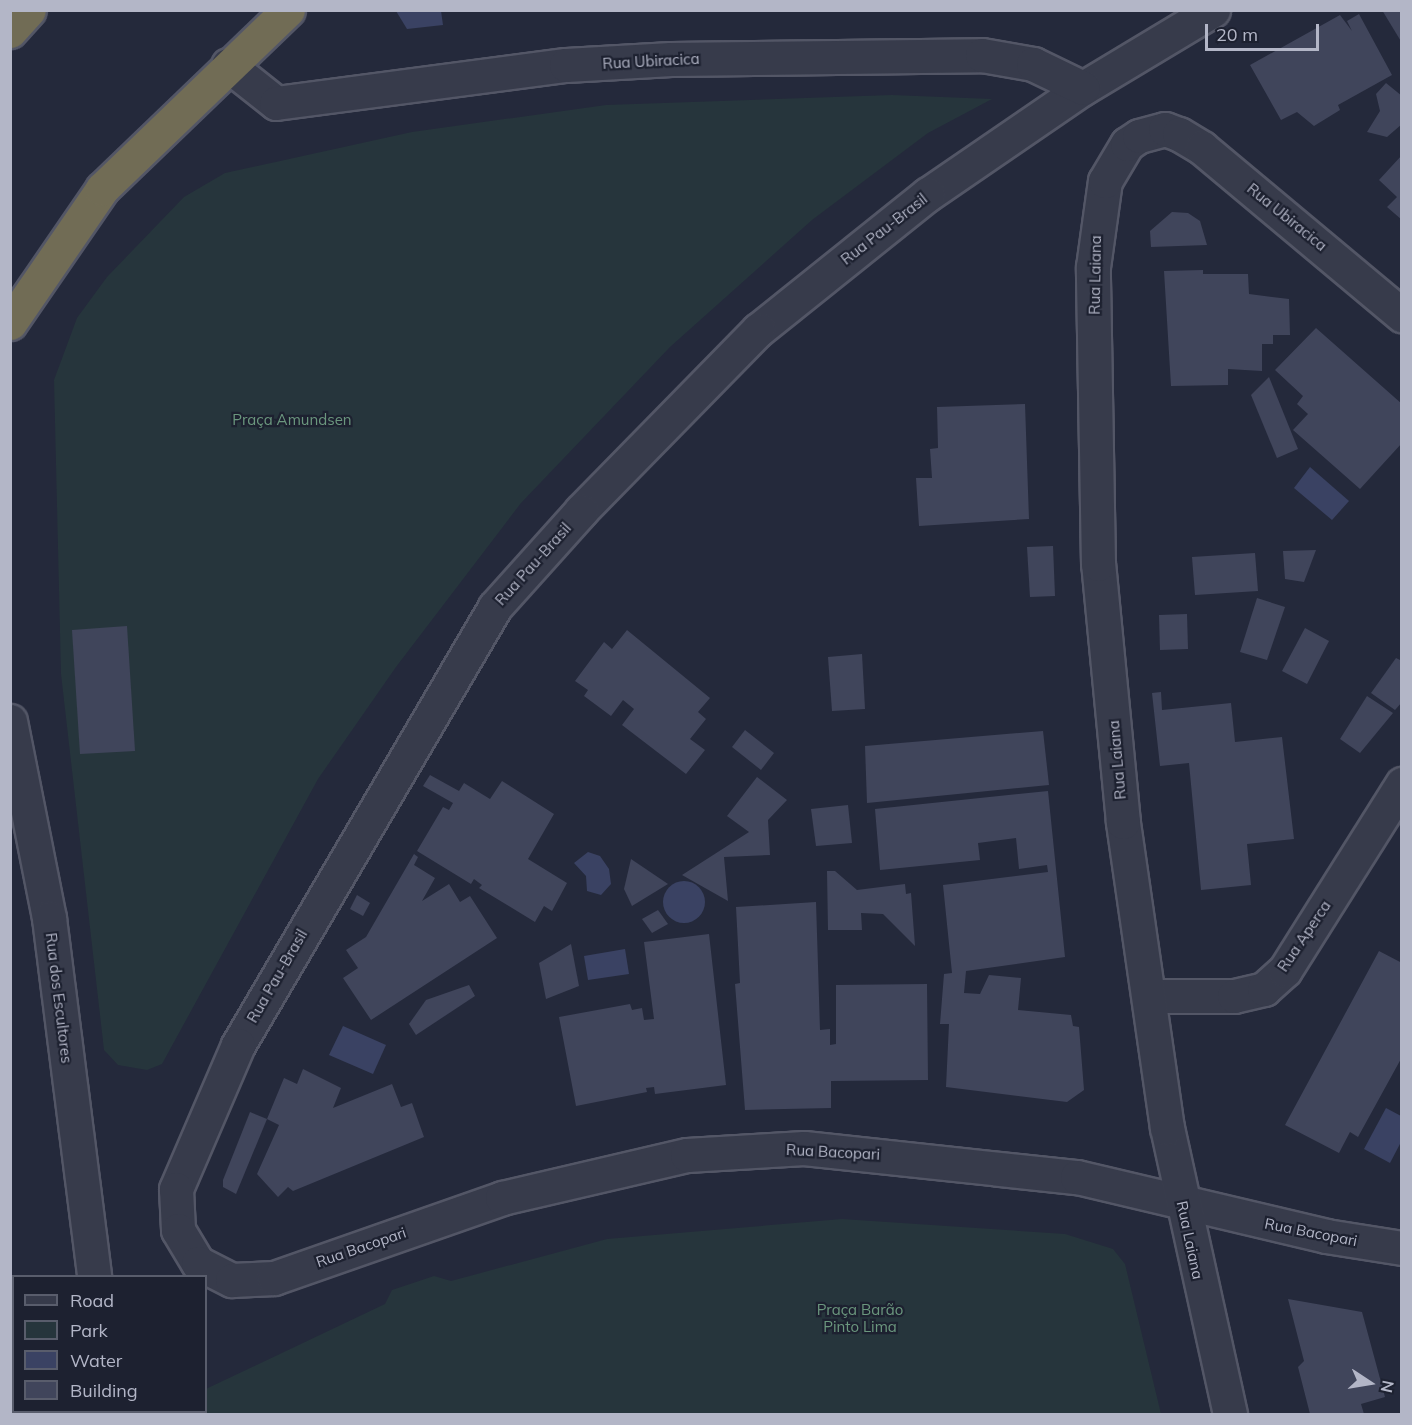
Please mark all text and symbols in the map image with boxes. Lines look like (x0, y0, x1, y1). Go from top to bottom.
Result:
scale bar (1208, 12, 1322, 50)
text: 20 m (1216, 23, 1258, 46)
street label: Rua Ubiracica (602, 49, 700, 73)
street label: Rua Ubiracica (1244, 179, 1330, 255)
street label: Rua Pau-Brasil (837, 190, 931, 268)
street label: Rua Laiana (1085, 235, 1105, 315)
park label: Praça Amundsen (232, 411, 352, 429)
street label: Rua Pau-Brasil (491, 519, 575, 609)
street label: Rua Laiana (1105, 720, 1129, 800)
street label: Rua Aperca (1274, 897, 1334, 975)
street label: Rua Pau-Brasil (243, 926, 311, 1026)
street label: Rua dos Escultores (42, 932, 76, 1064)
street label: Rua Bacopari (786, 1141, 880, 1163)
street label: Rua Laiana (1173, 1199, 1207, 1281)
street label: Rua Bacopari (1263, 1214, 1359, 1250)
street label: Rua Bacopari (314, 1223, 408, 1271)
legend (12, 1275, 207, 1413)
text: Road (70, 1289, 114, 1312)
park label: Praça Barão Pinto Lima (817, 1300, 903, 1335)
text: Park (70, 1319, 108, 1342)
text: Water (70, 1349, 122, 1372)
north arrow (1340, 1353, 1400, 1413)
text: Building (70, 1379, 138, 1402)
text: N (1377, 1379, 1399, 1395)

